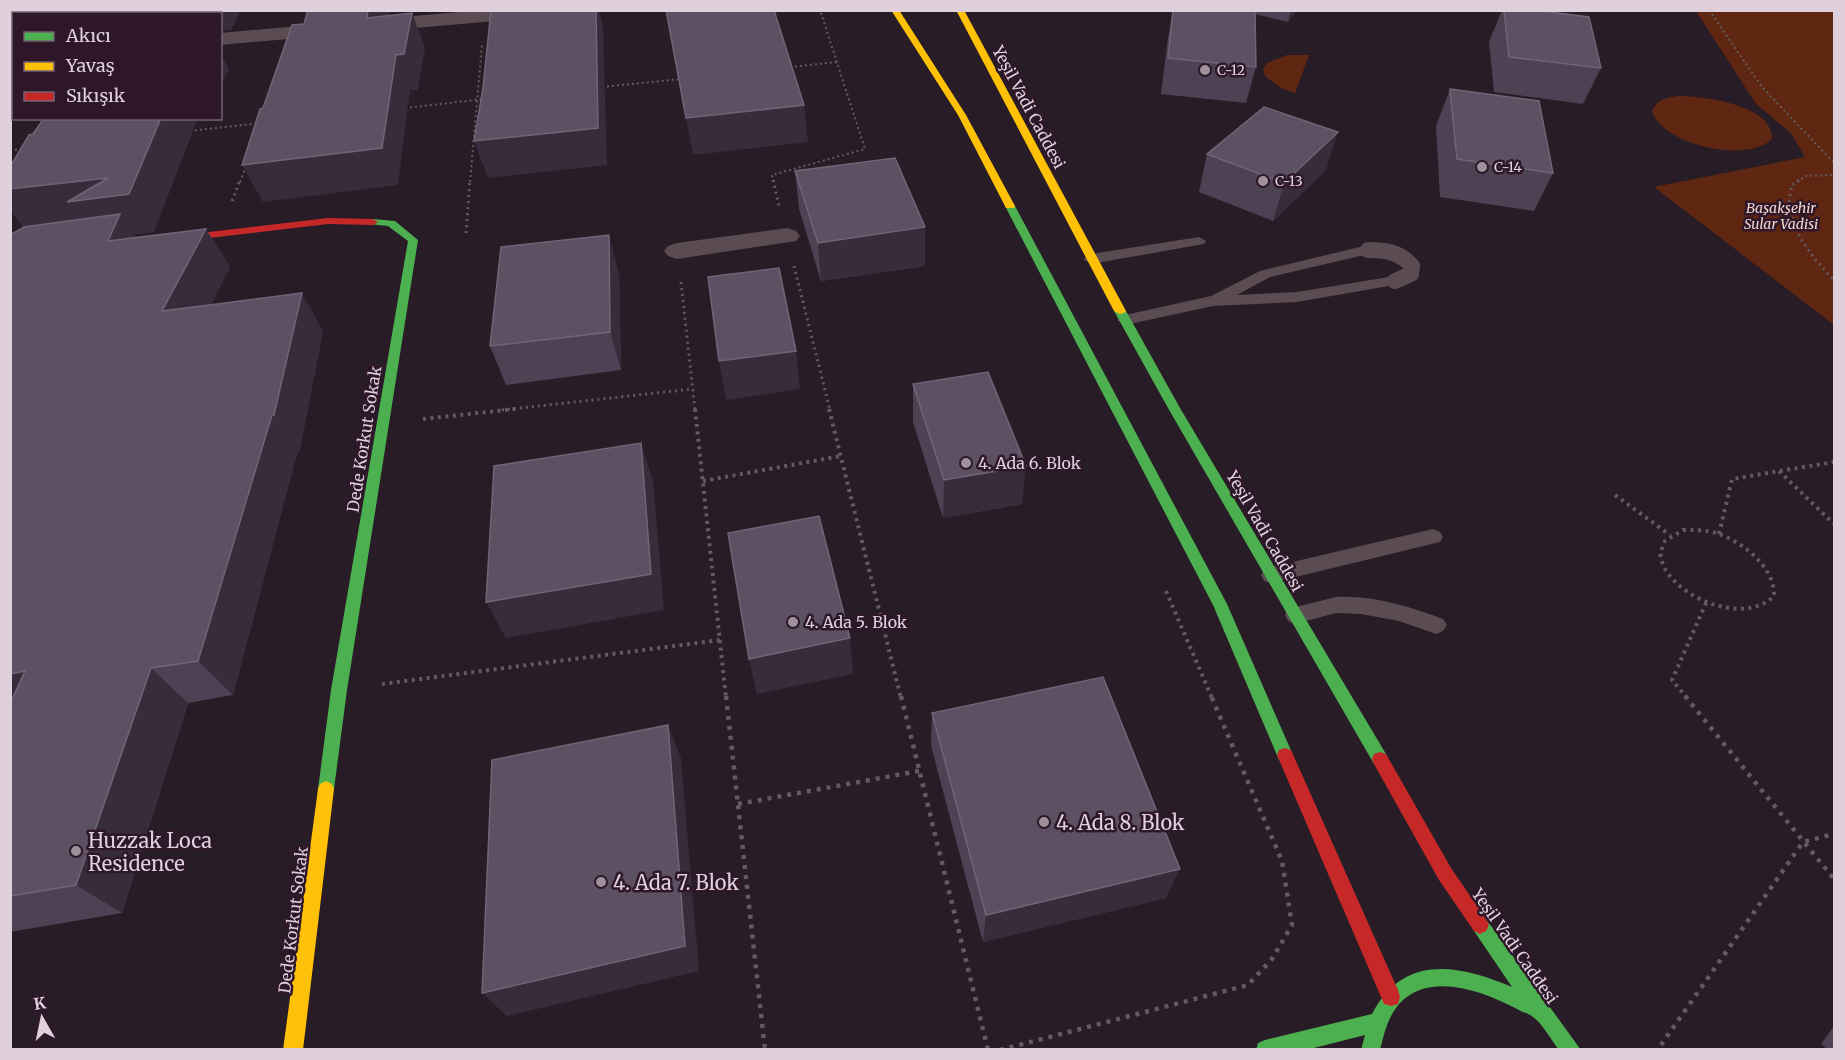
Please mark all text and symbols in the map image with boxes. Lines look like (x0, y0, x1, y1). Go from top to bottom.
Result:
legend (12, 12, 222, 120)
text: Akıcı (65, 24, 111, 47)
street label: Yeşil Vadi Caddesi (988, 41, 1070, 172)
text: Yavaş (65, 54, 115, 77)
place label: C-12 (1217, 61, 1245, 79)
marker: C-12 (1198, 63, 1212, 77)
text: Sıkışık (66, 84, 126, 107)
place label: C-14 (1494, 158, 1522, 176)
marker: C-14 (1475, 160, 1489, 174)
place label: C-13 (1275, 172, 1303, 190)
marker: C-13 (1256, 174, 1270, 188)
park label: Başakşehir Sular Vadisi (1744, 199, 1818, 233)
street label: Dede Korkut Sokak (343, 364, 386, 514)
place label: 4. Ada 6. Blok (978, 453, 1082, 473)
marker: 4. Ada 6. Blok (959, 456, 973, 470)
street label: Yeşil Vadi Caddesi (1222, 466, 1308, 595)
place label: 4. Ada 5. Blok (805, 612, 908, 632)
marker: 4. Ada 5. Blok (786, 615, 800, 629)
place label: 4. Ada 8. Blok (1056, 810, 1185, 835)
marker: 4. Ada 8. Blok (1037, 815, 1051, 829)
place label: Huzzak Loca Residence (88, 828, 212, 876)
marker: Huzzak Loca Residence (69, 844, 83, 858)
street label: Dede Korkut Sokak (274, 845, 312, 995)
place label: 4. Ada 7. Blok (613, 870, 739, 895)
marker: 4. Ada 7. Blok (594, 875, 608, 889)
street label: Yeşil Vadi Caddesi (1467, 884, 1562, 1008)
north arrow (12, 988, 72, 1048)
text: K (32, 992, 47, 1014)

